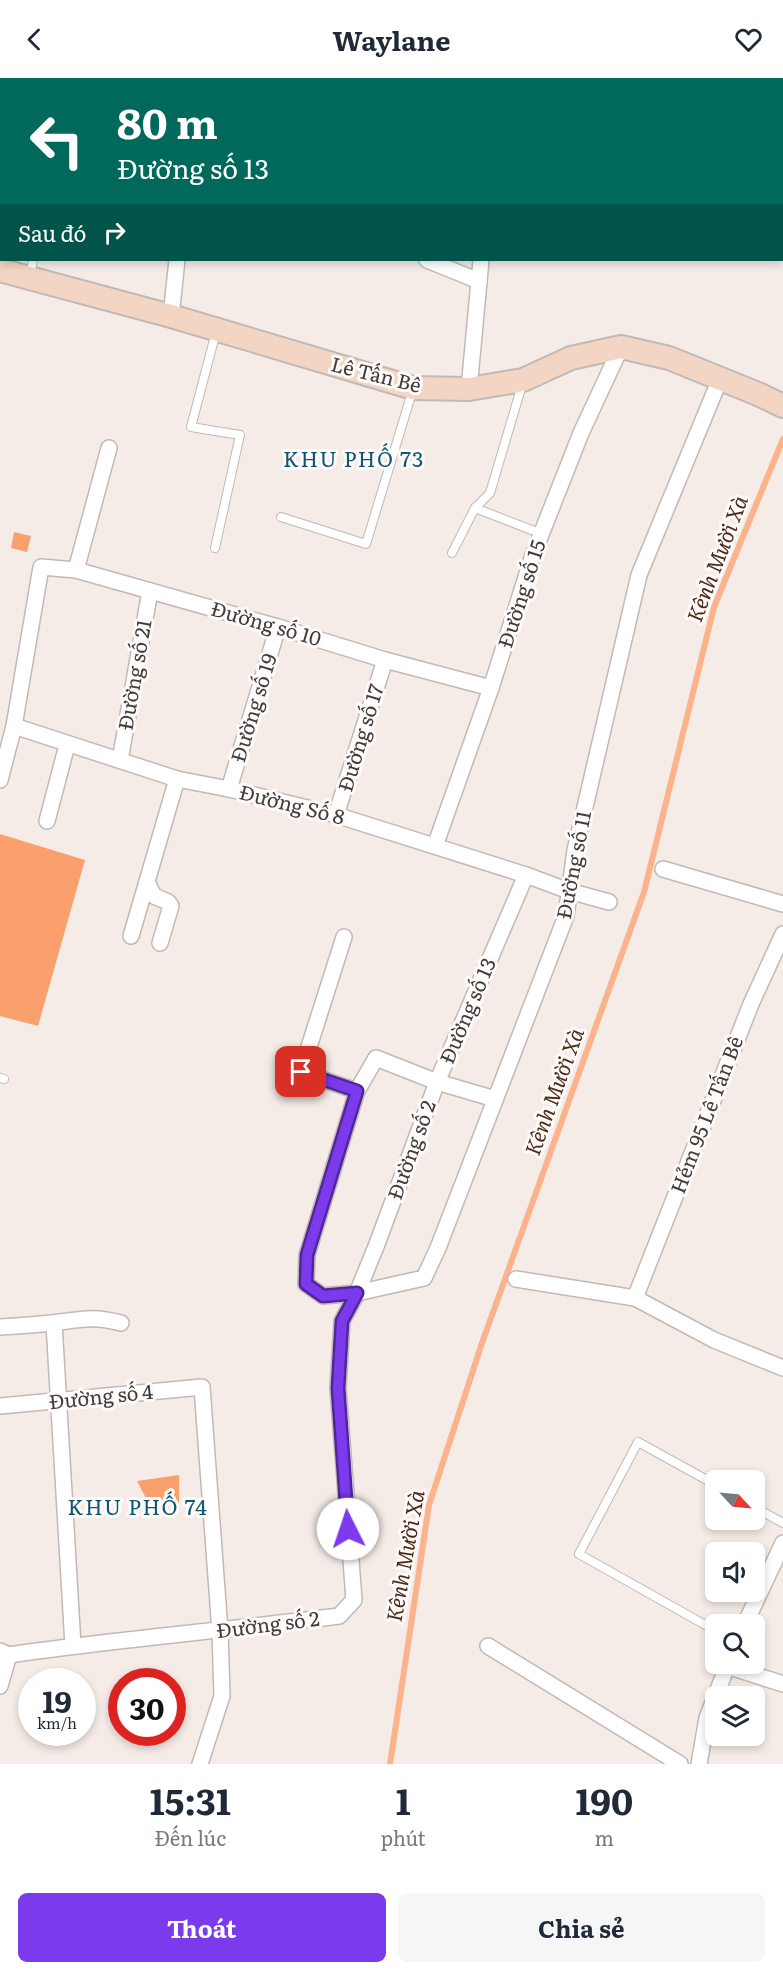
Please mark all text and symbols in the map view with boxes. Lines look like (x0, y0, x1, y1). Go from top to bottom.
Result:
text: Waylane (332, 19, 451, 59)
icon: back (18, 23, 51, 56)
icon: heart (732, 23, 765, 56)
text: 80 m (117, 90, 218, 152)
icon: left (18, 102, 96, 180)
text: Đường số 13 (117, 147, 269, 187)
text: Sau đó (18, 216, 86, 249)
icon: right (98, 216, 131, 249)
street label: Lê Tấn Bê (328, 347, 425, 399)
district label: KHU PHỐ 73 (283, 442, 425, 473)
water label: Kênh Mười Xà (677, 490, 754, 626)
street label: Đường số 15 (489, 535, 552, 651)
street label: Đường số 10 (208, 592, 325, 652)
street label: Đường số 21 (109, 617, 158, 732)
street label: Đường số 19 (221, 649, 283, 765)
street label: Đường số 17 (328, 680, 390, 795)
street label: Đường Số 8 (237, 775, 348, 831)
street label: Đường số 11 (547, 808, 597, 921)
street label: Đường số 13 (430, 953, 502, 1068)
water label: Kênh Mười Xà (515, 1023, 590, 1159)
street label: Hẻm 95 Lê Tấn Bê (661, 1031, 749, 1197)
pin (275, 1046, 326, 1097)
icon: arrive (284, 1055, 317, 1088)
street label: Đường số 2 (378, 1095, 442, 1203)
street label: Đường số 4 (47, 1375, 154, 1415)
north arrow (705, 1470, 765, 1530)
map controls (705, 1470, 765, 1746)
water label: Kênh Mười Xà (377, 1487, 430, 1624)
district label: KHU PHỐ 74 (68, 1490, 208, 1521)
position arrow (316, 1497, 380, 1561)
button: sound (705, 1542, 765, 1602)
street label: Đường số 2 (214, 1602, 321, 1644)
button: search (705, 1614, 765, 1674)
speed limit sign: 30 (108, 1668, 186, 1746)
text: 19 (42, 1678, 72, 1722)
button: layers (705, 1686, 765, 1746)
text: km/h (37, 1711, 77, 1734)
text: 15:31 (150, 1773, 231, 1826)
text: 1 (396, 1773, 411, 1826)
text: 190 (575, 1773, 633, 1826)
text: Đến lúc (154, 1822, 226, 1852)
text: phút (381, 1822, 426, 1852)
text: m (595, 1822, 614, 1852)
button: Thoát (18, 1893, 386, 1962)
button: Chia sẻ (398, 1893, 765, 1962)

